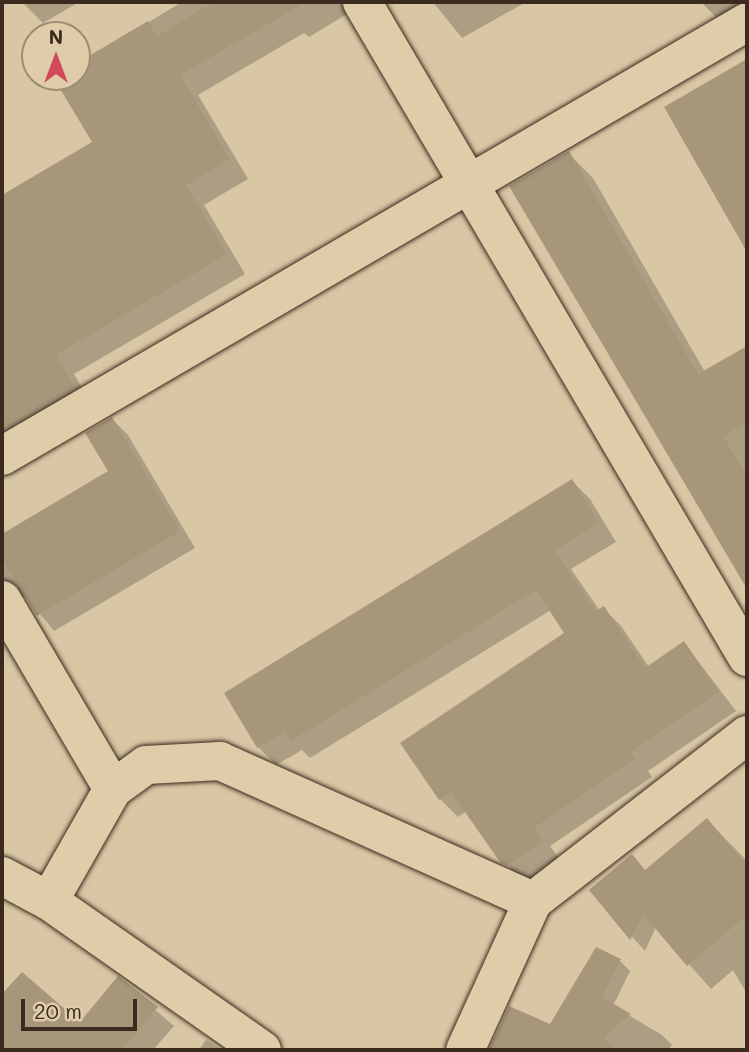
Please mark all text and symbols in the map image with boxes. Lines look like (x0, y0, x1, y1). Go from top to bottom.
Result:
north arrow (21, 21, 91, 91)
text: N (49, 24, 63, 49)
scale bar (24, 986, 140, 1030)
text: 20 m (34, 997, 82, 1024)

